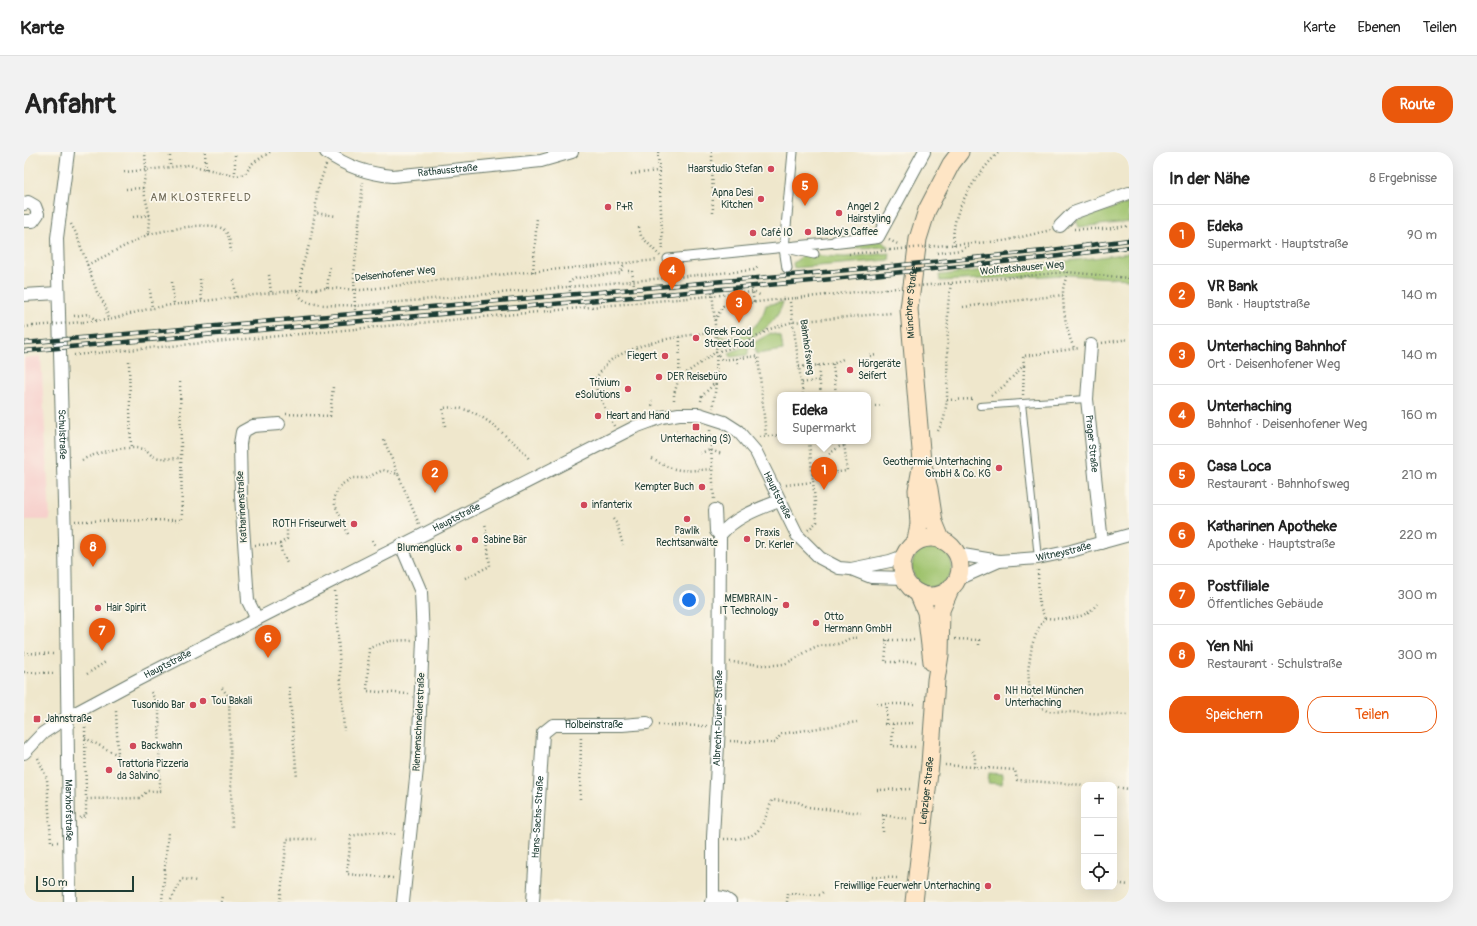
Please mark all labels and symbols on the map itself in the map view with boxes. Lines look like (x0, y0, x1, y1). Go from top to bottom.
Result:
street label: Rathausstraße (417, 161, 478, 179)
place label: Haarstudio Stefan (688, 163, 763, 175)
marker: Haarstudio Stefan (766, 164, 776, 174)
pin: 5 (792, 173, 818, 206)
place label: Apna Desi Kitchen (712, 187, 753, 211)
district label: AM KLOSTERFELD (150, 191, 252, 204)
marker: Apna Desi Kitchen (756, 194, 766, 204)
place label: P+R (616, 201, 633, 213)
place label: Angel 2 Hairstyling (847, 201, 891, 225)
marker: P+R (603, 202, 613, 212)
marker: Angel 2 Hairstyling (834, 208, 844, 218)
place label: Blacky's Caffee (816, 226, 878, 238)
place label: Café IO (761, 227, 793, 239)
marker: Blacky's Caffee (803, 227, 813, 237)
marker: Café IO (748, 228, 758, 238)
pin: 4 (659, 257, 685, 290)
street label: Wolfratshauser Weg (979, 258, 1065, 278)
street label: Deisenhofener Weg (354, 264, 436, 284)
street label: Münchner Straße (903, 265, 920, 339)
pin: 3 (726, 290, 752, 323)
street label: Bahnhofsweg (797, 318, 817, 376)
place label: Greek Food Street Food (704, 326, 755, 350)
marker: Greek Food Street Food (691, 333, 701, 343)
place label: Fiegert (627, 350, 658, 362)
marker: Fiegert (660, 351, 670, 361)
place label: Hörgeräte Seifert (858, 358, 901, 382)
marker: Hörgeräte Seifert (845, 365, 855, 375)
place label: DER Reisebüro (667, 371, 728, 383)
marker: DER Reisebüro (654, 372, 664, 382)
place label: Trivium eSolutions (575, 377, 621, 401)
marker: Trivium eSolutions (623, 384, 633, 394)
street label: Schulstraße (56, 409, 69, 460)
place label: Heart and Hand (606, 410, 670, 422)
marker: Heart and Hand (593, 411, 603, 421)
street label: Prager Straße (1083, 414, 1101, 473)
marker: Unterhaching (S) (691, 422, 701, 432)
place label: Unterhaching (S) (661, 433, 732, 445)
place label: Geothermie Unterhaching GmbH & Co. KG (883, 456, 991, 480)
pin: 1 (811, 457, 837, 490)
pin: 2 (422, 460, 448, 493)
marker: Geothermie Unterhaching GmbH & Co. KG (994, 463, 1004, 473)
street label: Hauptstraße (761, 469, 794, 521)
street label: Katharinenstraße (234, 471, 250, 543)
place label: Kempter Buch (634, 481, 694, 493)
marker: Kempter Buch (697, 482, 707, 492)
place label: infanterix (592, 499, 632, 511)
marker: infanterix (579, 500, 589, 510)
street label: Hauptstraße (431, 501, 482, 535)
marker: Pawlik Rechtsanwälte (682, 514, 692, 524)
place label: ROTH Friseurwelt (272, 518, 347, 530)
marker: ROTH Friseurwelt (349, 519, 359, 529)
place label: Pawlik Rechtsanwälte (656, 525, 718, 549)
place label: Praxis Dr. Kerler (755, 527, 794, 551)
pin: 8 (80, 534, 106, 567)
place label: Sabine Bär (483, 534, 527, 546)
marker: Praxis Dr. Kerler (742, 534, 752, 544)
marker: Sabine Bär (470, 535, 480, 545)
street label: Witneystraße (1035, 540, 1093, 564)
place label: Blumenglück (397, 542, 452, 554)
marker: Blumenglück (454, 543, 464, 553)
your location (679, 590, 699, 610)
place label: MEMBRAIN - IT Technology (720, 593, 779, 617)
marker: MEMBRAIN - IT Technology (781, 600, 791, 610)
place label: Hair Spirit (106, 602, 147, 614)
marker: Hair Spirit (93, 603, 103, 613)
place label: Otto Hermann GmbH (824, 611, 892, 635)
pin: 7 (89, 618, 115, 651)
marker: Otto Hermann GmbH (811, 618, 821, 628)
pin: 6 (255, 625, 281, 658)
street label: Hauptstraße (142, 647, 194, 681)
street label: Albrecht-Dürer-Straße (711, 670, 725, 767)
street label: Riemenschneiderstraße (410, 672, 428, 772)
place label: NH Hotel München Unterhaching (1005, 685, 1084, 709)
marker: NH Hotel München Unterhaching (992, 692, 1002, 702)
place label: Tou Bakali (211, 695, 252, 707)
marker: Tou Bakali (198, 696, 208, 706)
place label: Tusonido Bar (131, 699, 185, 711)
marker: Tusonido Bar (188, 700, 198, 710)
place label: Jahnstraße (45, 713, 92, 725)
marker: Jahnstraße (32, 714, 42, 724)
street label: Holbeinstraße (565, 719, 623, 731)
place label: Backwahn (141, 740, 183, 752)
marker: Backwahn (128, 741, 138, 751)
street label: Leipziger Straße (917, 756, 937, 825)
place label: Trattoria Pizzeria da Salvino (117, 758, 189, 782)
marker: Trattoria Pizzeria da Salvino (104, 765, 114, 775)
street label: Hans-Sachs-Straße (530, 776, 546, 859)
street label: Marxhofstraße (62, 779, 75, 841)
scale bar (36, 874, 134, 893)
place label: Freiwillige Feuerwehr Unterhaching (834, 880, 980, 892)
marker: Freiwillige Feuerwehr Unterhaching (983, 881, 993, 891)

